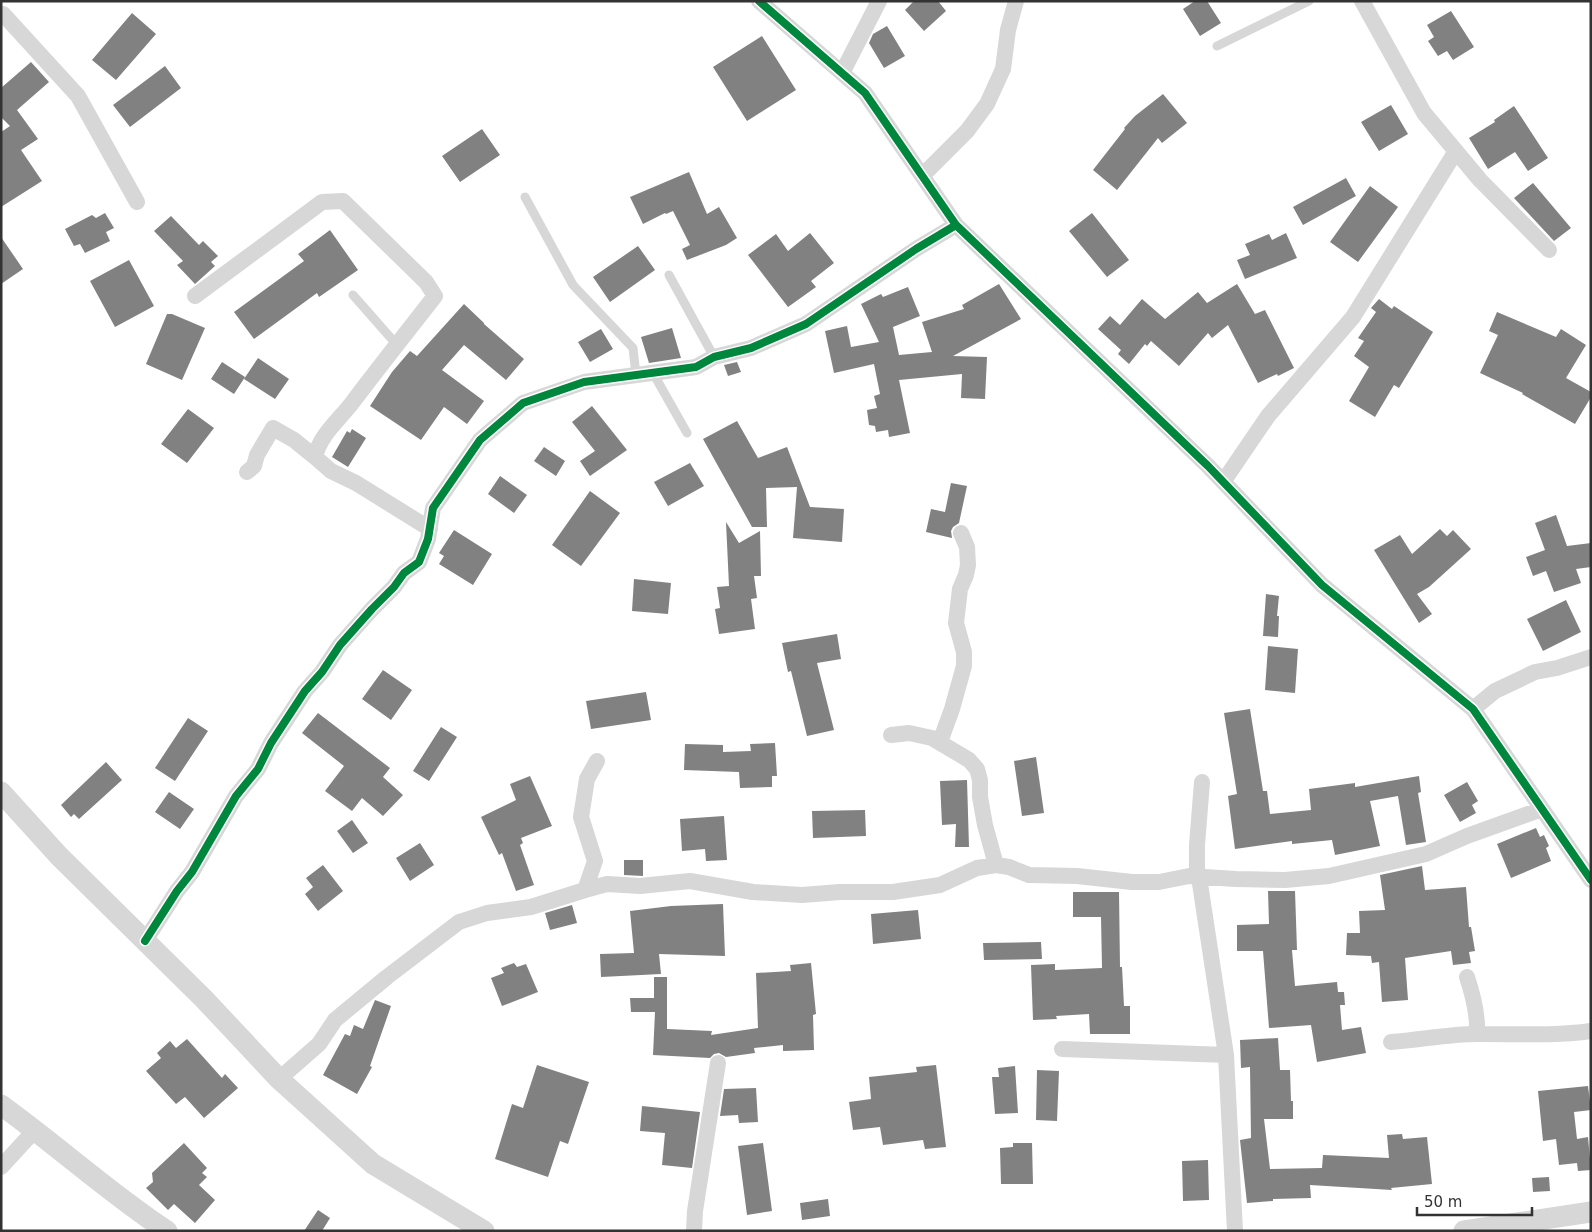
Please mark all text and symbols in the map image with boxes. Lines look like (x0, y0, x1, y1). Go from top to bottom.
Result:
scale bar (1417, 1184, 1532, 1216)
text: 50 m (1424, 1193, 1462, 1211)

